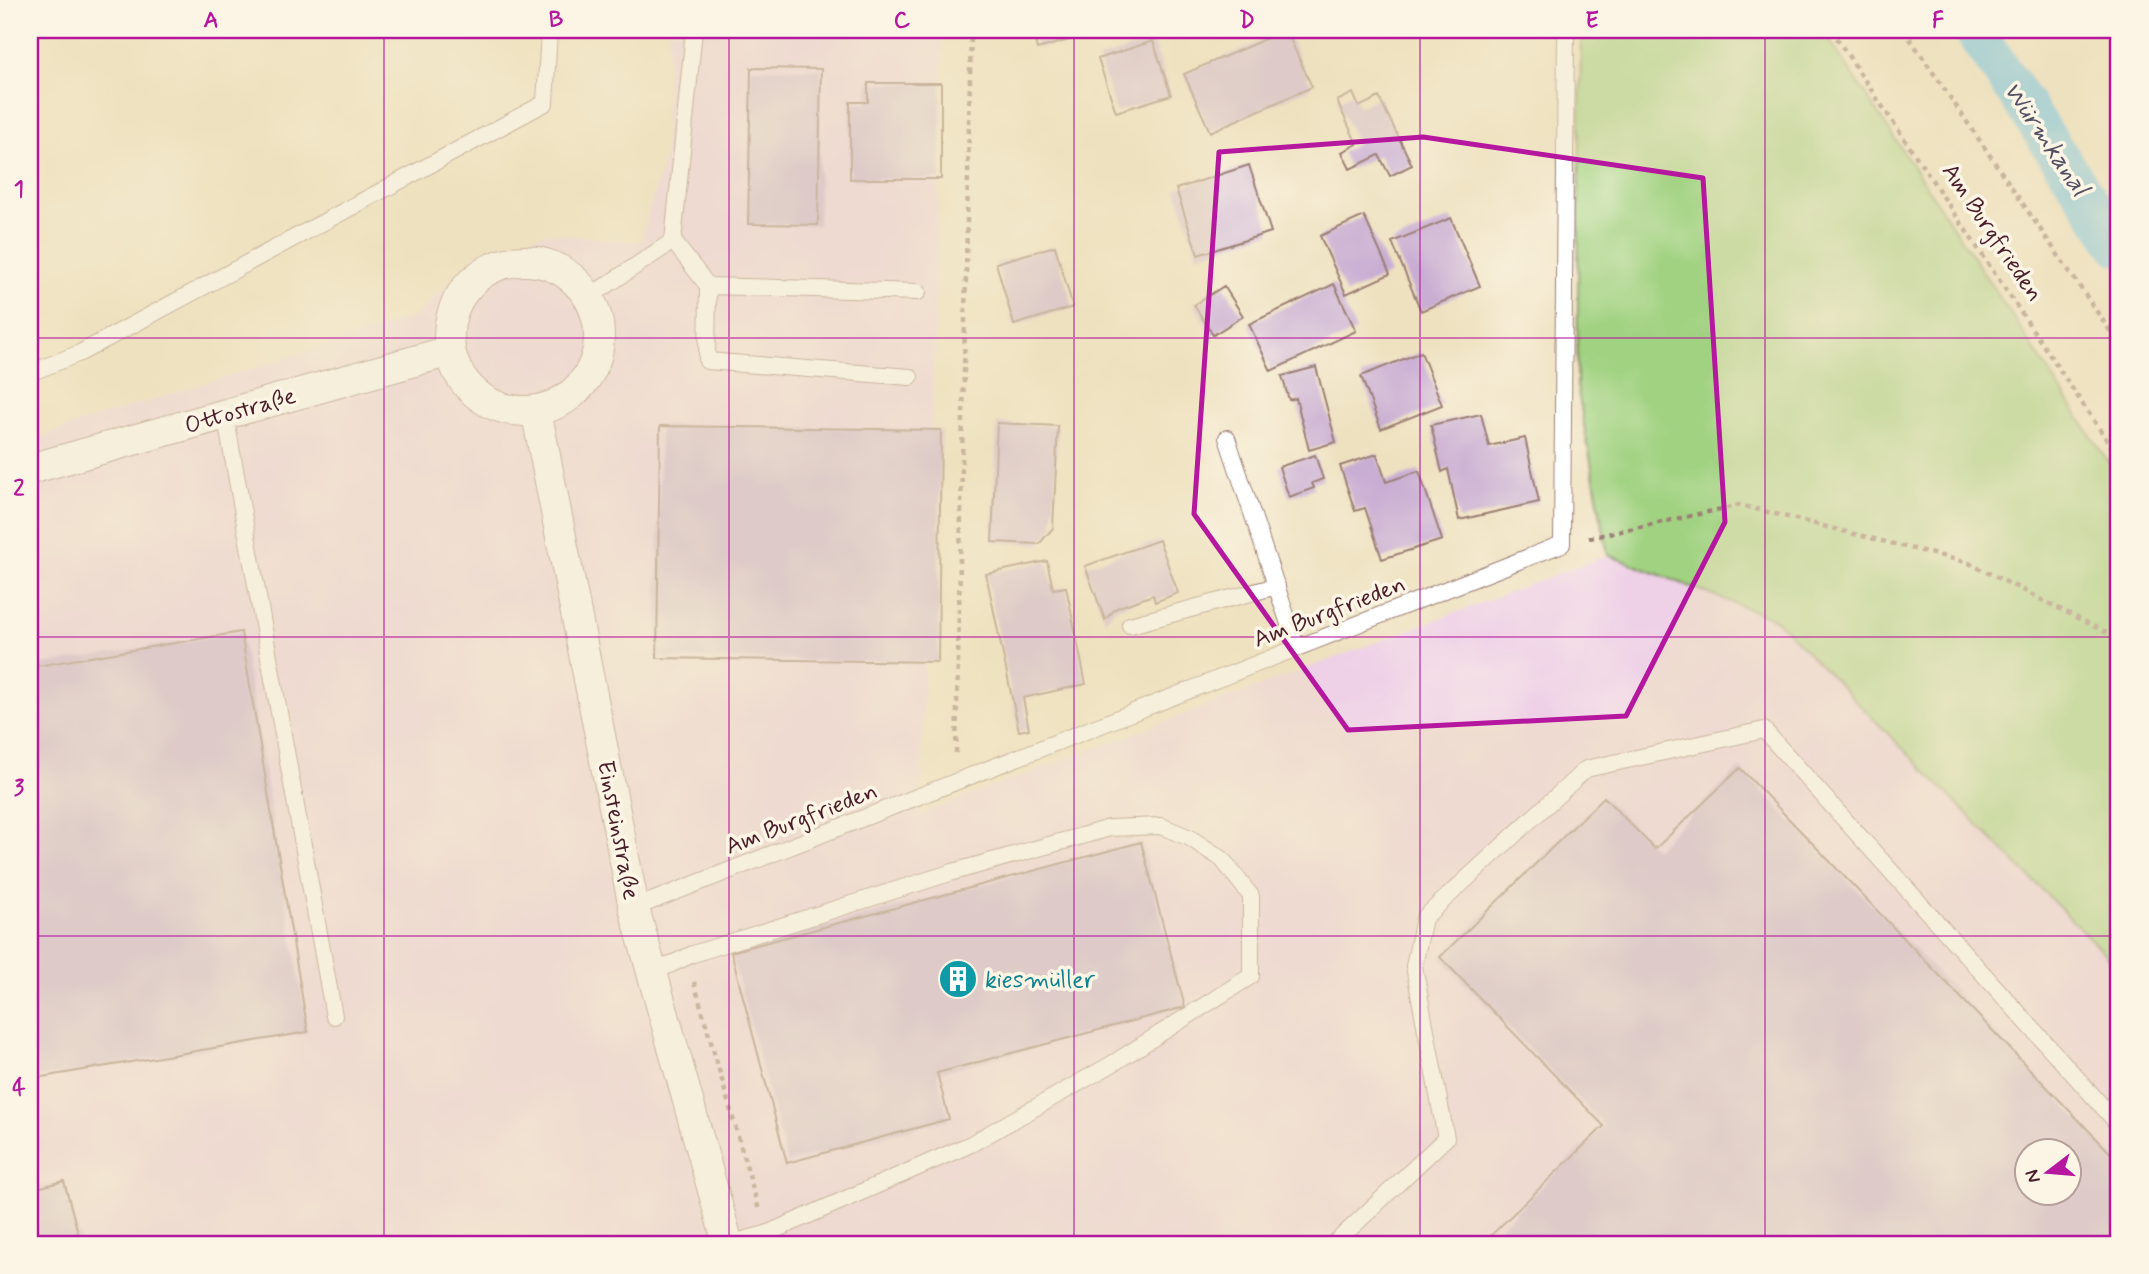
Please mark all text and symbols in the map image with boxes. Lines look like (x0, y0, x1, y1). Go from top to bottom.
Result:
text: A (203, 6, 219, 36)
text: B (549, 6, 564, 36)
text: C (894, 6, 911, 36)
text: D (1239, 6, 1255, 36)
text: E (1585, 6, 1599, 36)
text: F (1932, 6, 1944, 36)
water label: Würmkanal (1995, 75, 2098, 205)
street label: Am Burgfrieden (1934, 158, 2049, 308)
text: 1 (14, 175, 24, 205)
street label: Ottostraße (181, 381, 300, 442)
text: 2 (13, 474, 25, 504)
street label: Am Burgfrieden (1249, 569, 1410, 656)
street label: Einsteinstraße (589, 758, 646, 903)
text: 3 (14, 774, 25, 804)
street label: Am Burgfrieden (721, 776, 882, 863)
building icon: kiesmüller (937, 958, 979, 1000)
place label: kiesmüller (985, 965, 1096, 996)
text: 4 (12, 1073, 26, 1103)
north arrow (2012, 1138, 2082, 1208)
text: N (2019, 1167, 2047, 1186)

